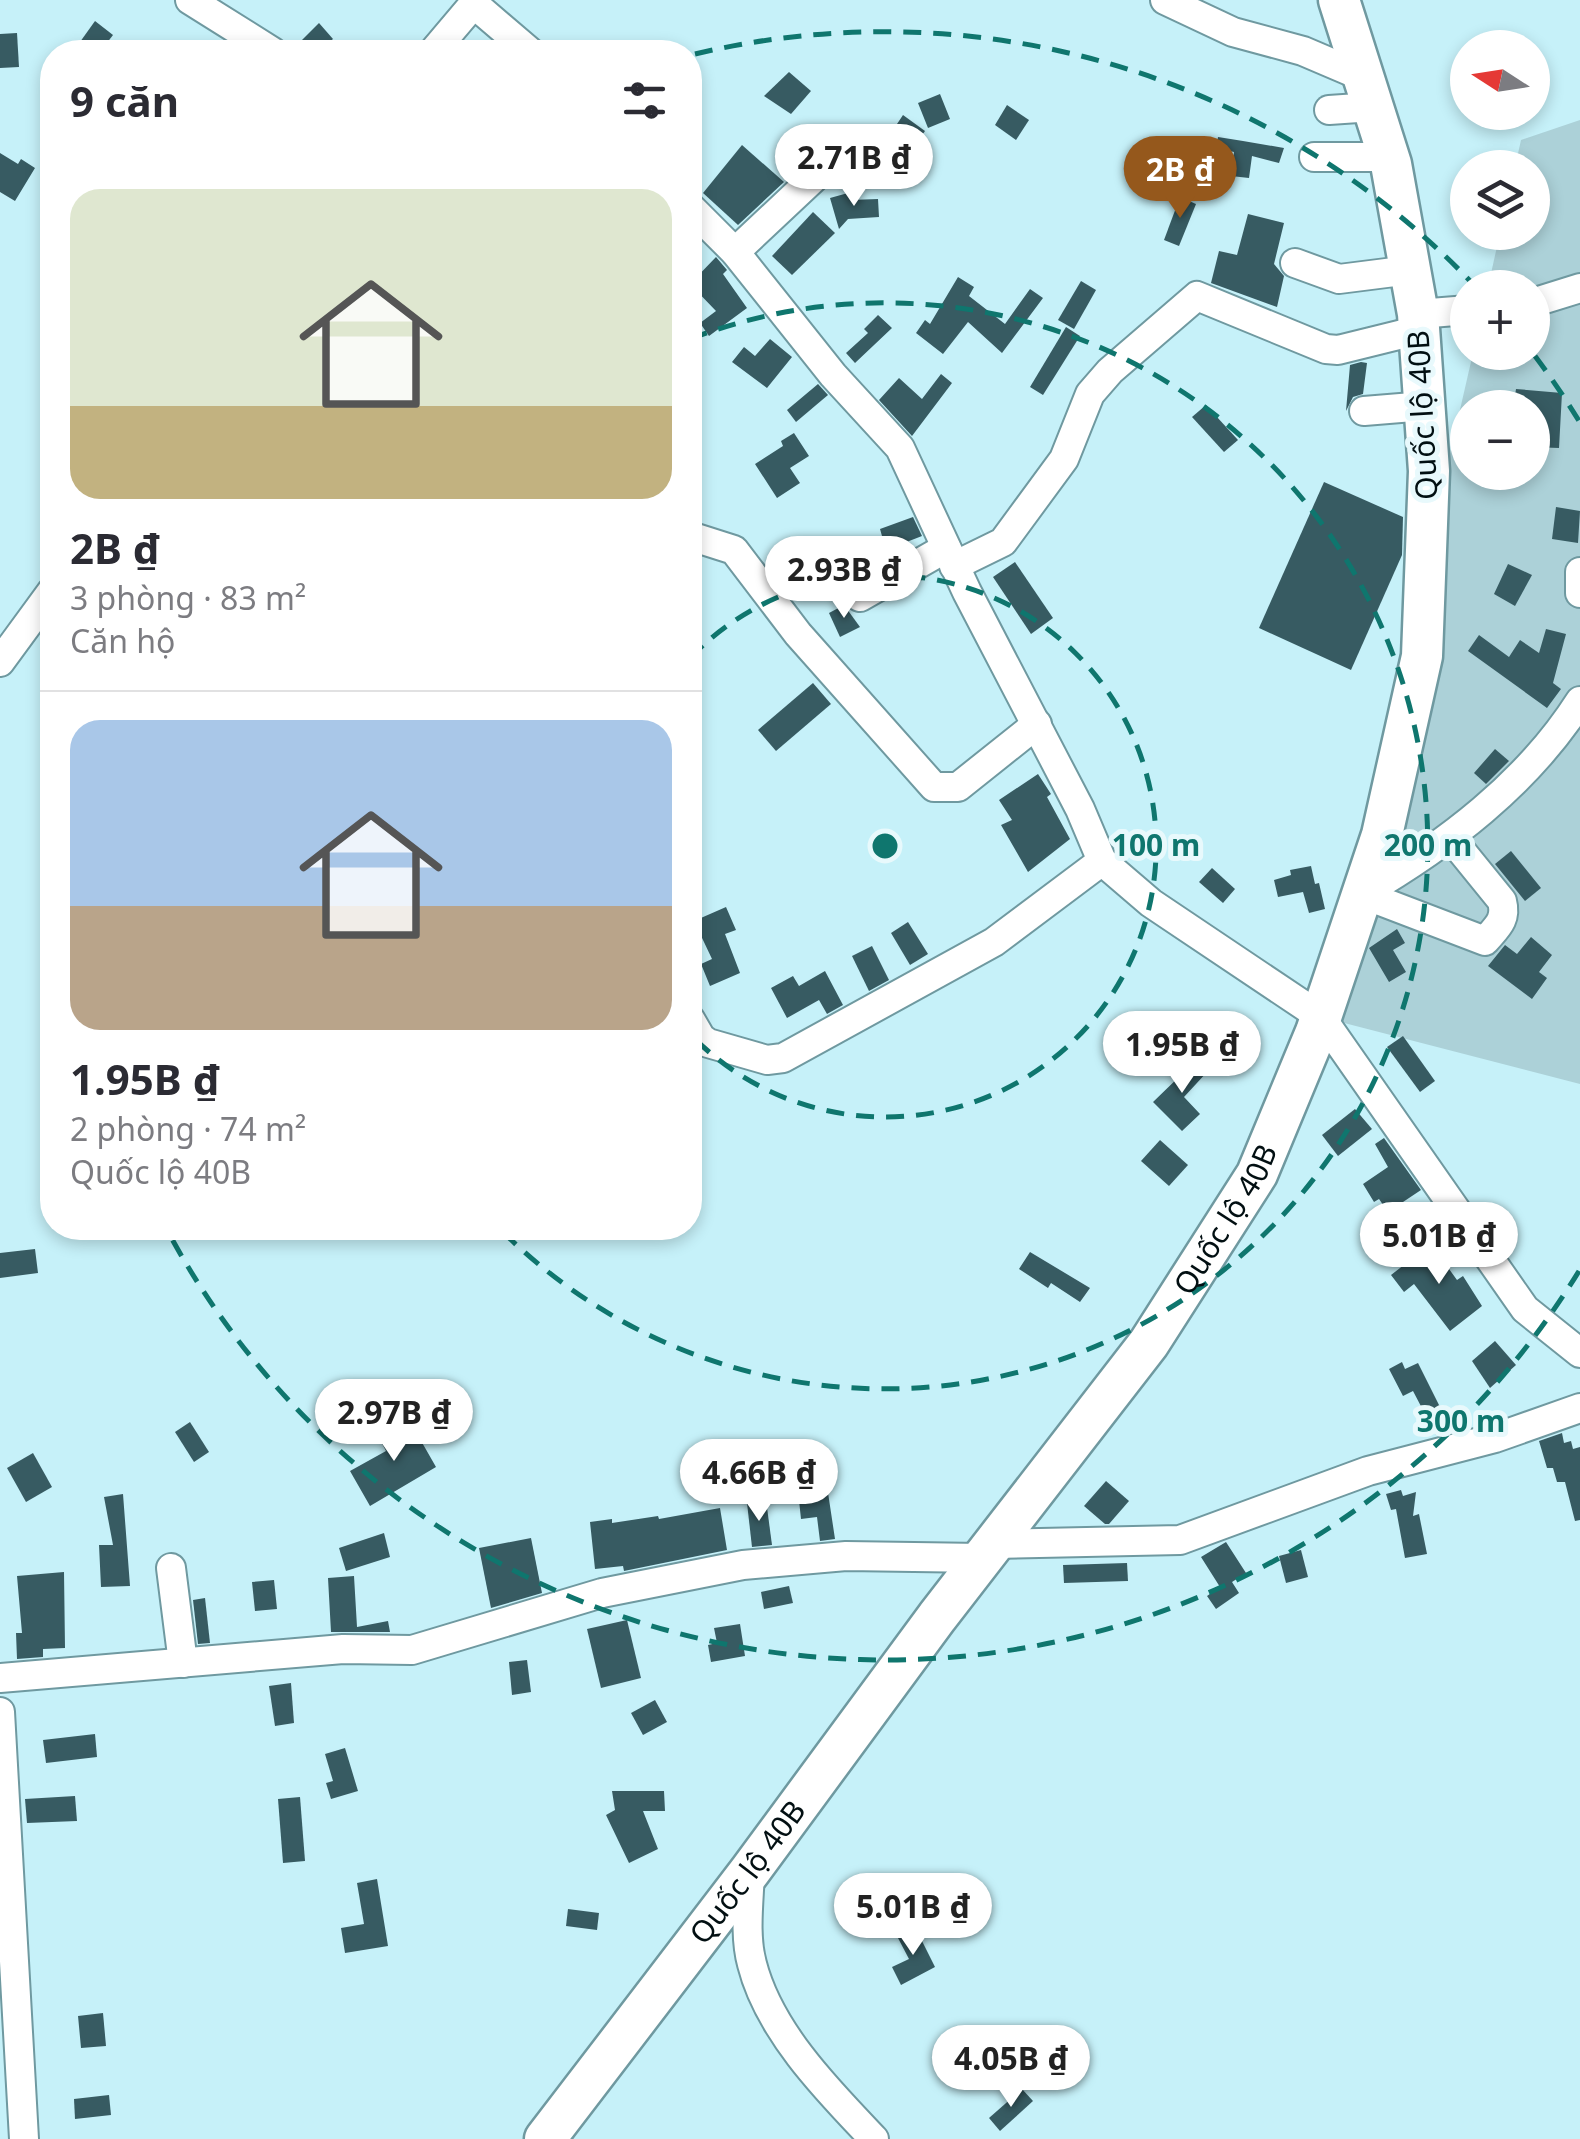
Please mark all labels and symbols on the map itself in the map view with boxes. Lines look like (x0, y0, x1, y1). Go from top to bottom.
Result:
north arrow (1450, 30, 1550, 130)
pin: 2.71B ₫ (762, 124, 946, 209)
pin: 2B ₫ (1121, 136, 1239, 221)
street label: Quốc lộ 40B (1397, 329, 1446, 501)
pin: 2.93B ₫ (752, 536, 936, 621)
text: 100 m (1112, 824, 1200, 865)
text: 200 m (1384, 824, 1472, 865)
centre of rings (867, 828, 903, 864)
pin: 1.95B ₫ (1090, 1011, 1274, 1096)
street label: Quốc lộ 40B (1163, 1138, 1286, 1302)
pin: 5.01B ₫ (1347, 1202, 1531, 1287)
pin: 2.97B ₫ (302, 1379, 486, 1464)
text: 300 m (1417, 1400, 1505, 1441)
pin: 4.66B ₫ (667, 1439, 851, 1524)
street label: Quốc lộ 40B (679, 1791, 814, 1952)
pin: 5.01B ₫ (821, 1873, 1005, 1958)
pin: 4.05B ₫ (919, 2025, 1103, 2110)

